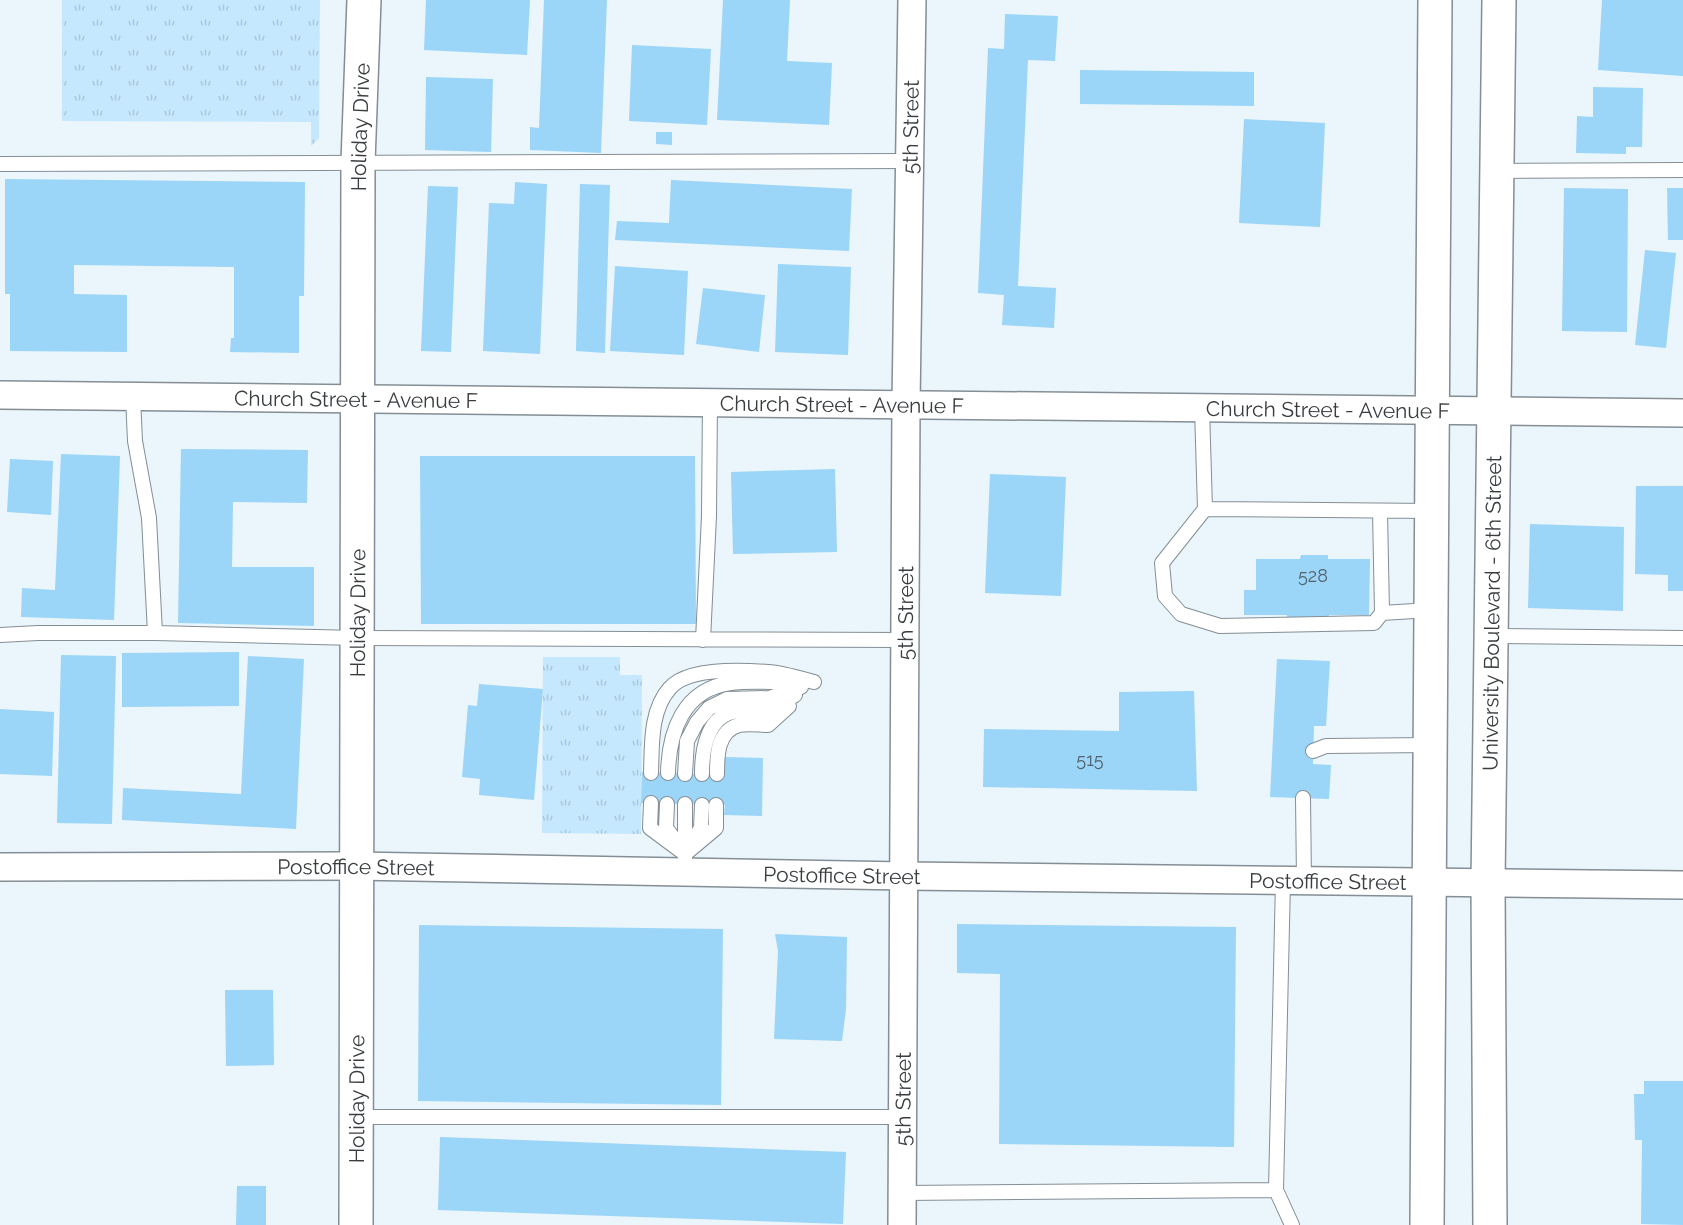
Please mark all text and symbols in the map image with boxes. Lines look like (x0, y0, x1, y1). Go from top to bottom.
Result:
street label: Holiday Drive (345, 62, 374, 191)
street label: 5th Street (897, 80, 923, 174)
street label: Church Street - Avenue F (234, 385, 478, 413)
street label: Church Street - Avenue F (720, 390, 964, 418)
street label: Church Street - Avenue F (1206, 395, 1450, 423)
street label: University Boulevard - 6th Street (1477, 455, 1506, 771)
street label: Holiday Drive (345, 549, 370, 677)
house number: 528 (1298, 565, 1328, 586)
street label: 5th Street (892, 566, 918, 660)
house number: 515 (1076, 749, 1104, 770)
street label: Postoffice Street (277, 853, 435, 880)
street label: Postoffice Street (763, 861, 921, 889)
street label: Postoffice Street (1249, 867, 1407, 894)
street label: Holiday Drive (344, 1035, 369, 1163)
street label: 5th Street (890, 1052, 915, 1146)

